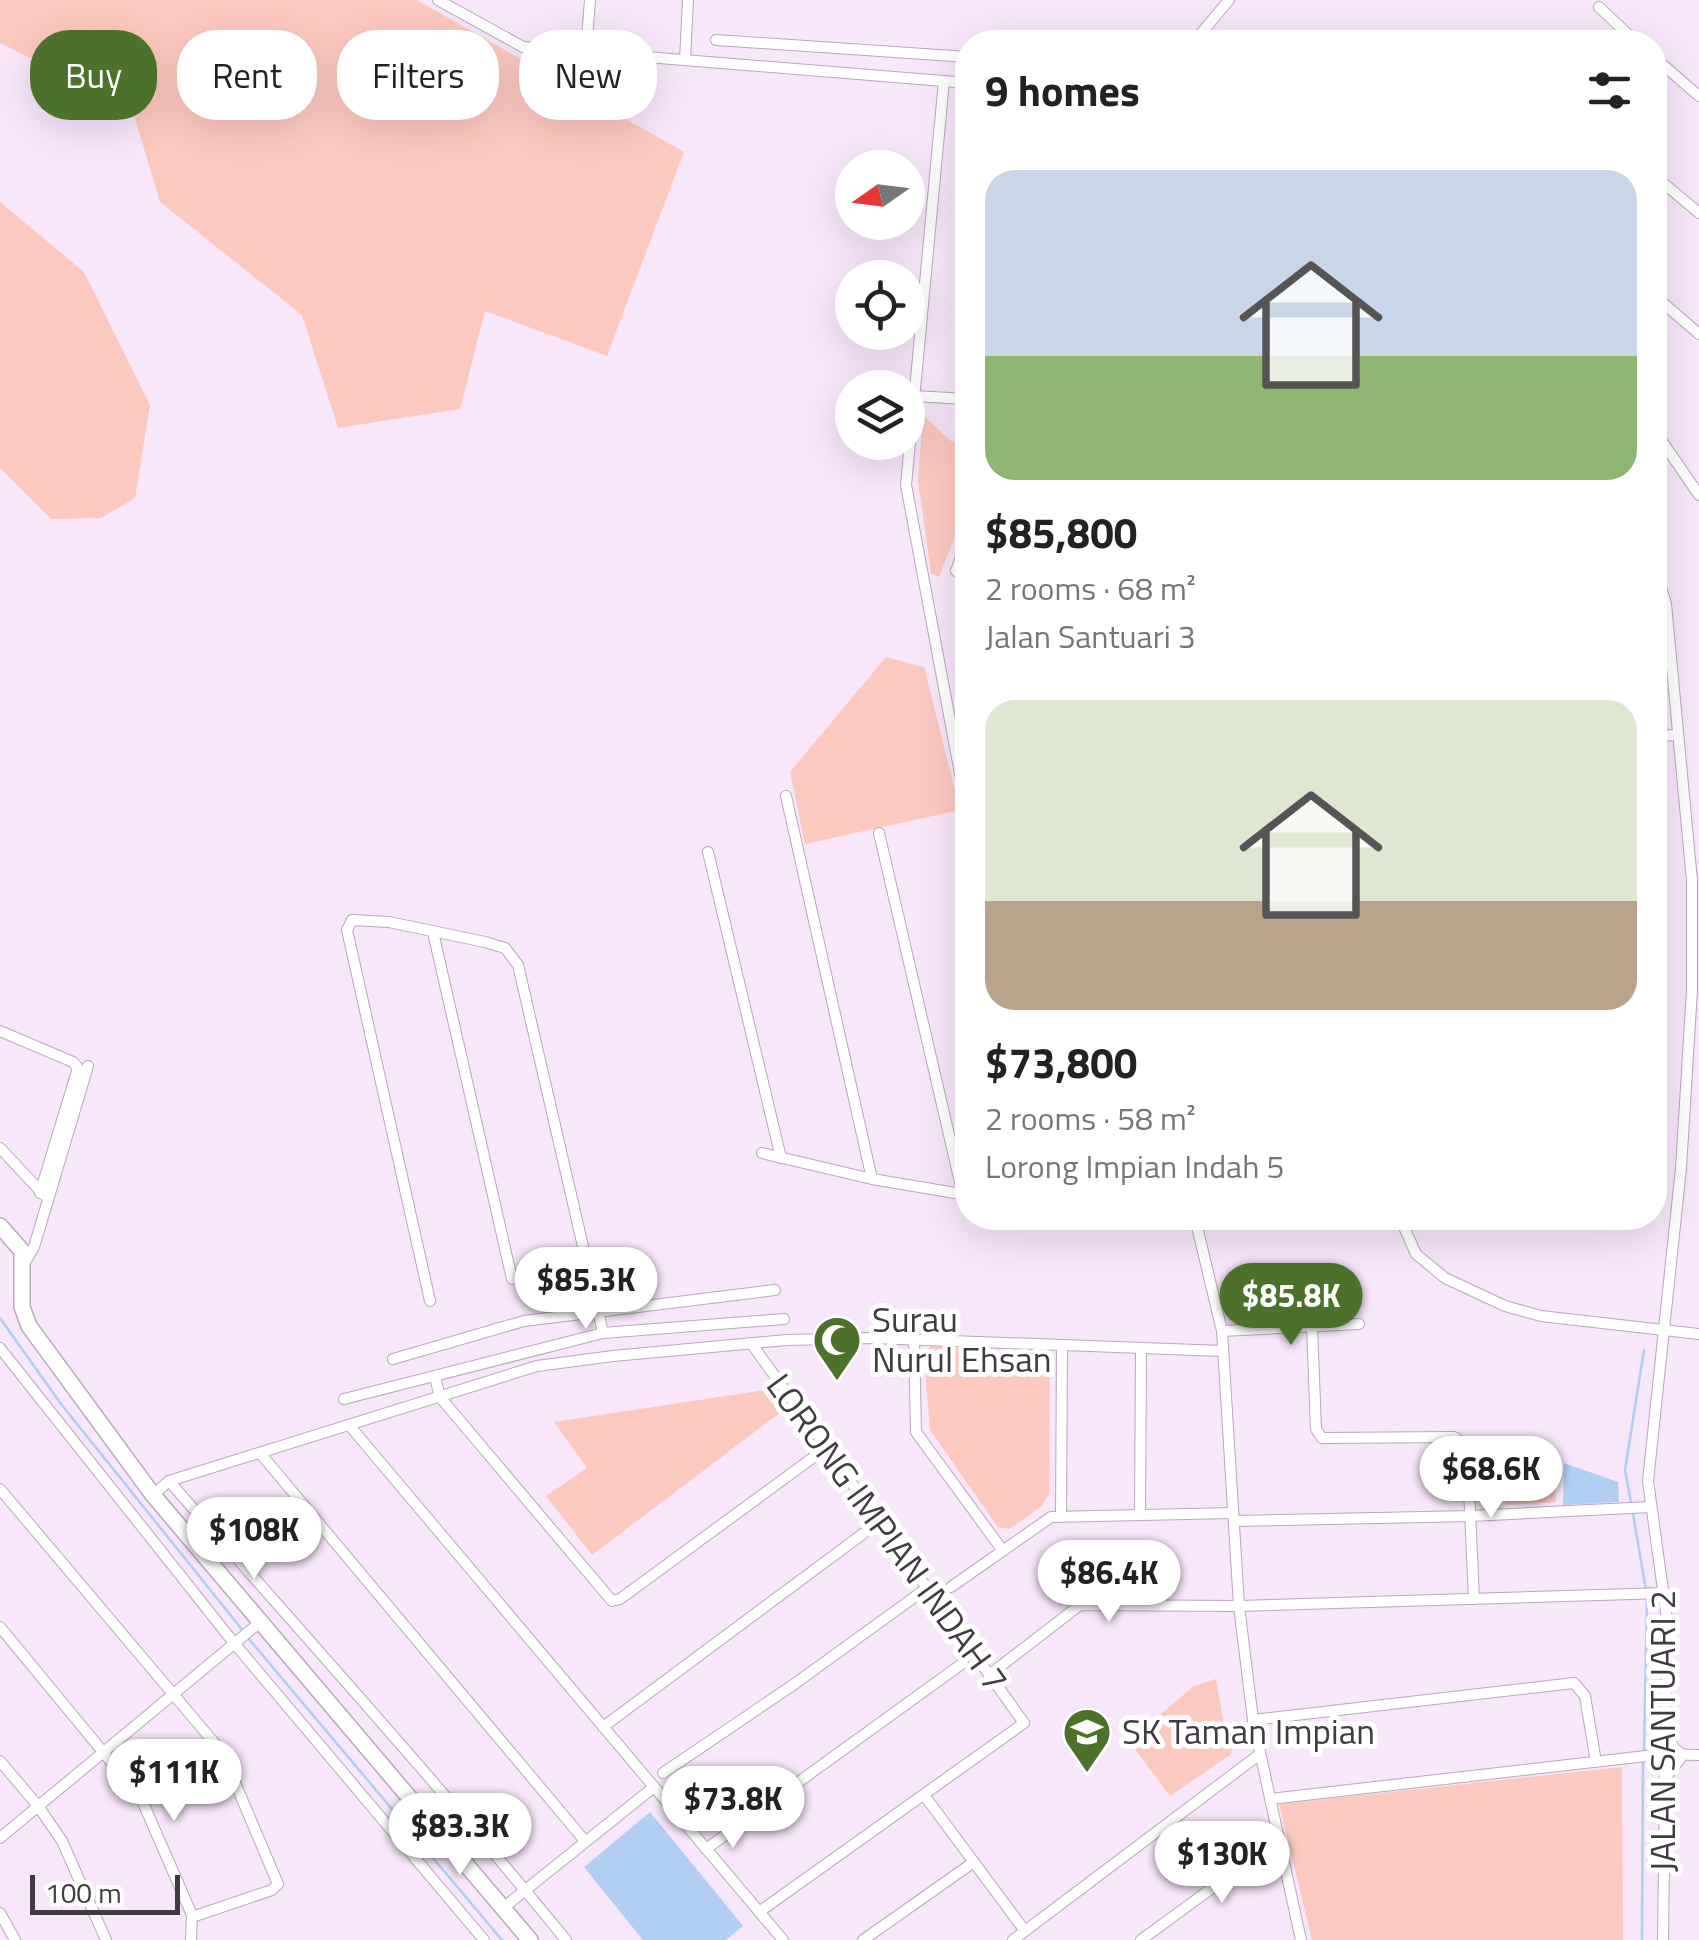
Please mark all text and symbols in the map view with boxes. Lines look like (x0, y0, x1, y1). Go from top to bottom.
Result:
chip: Buy (30, 30, 157, 120)
chip: Rent (177, 30, 317, 120)
chip: Filters (337, 30, 499, 120)
chip: New (519, 30, 657, 120)
text: 9 homes (985, 58, 1140, 122)
icon: filters (1582, 63, 1637, 118)
north arrow (835, 150, 925, 240)
map controls (835, 150, 925, 460)
icon: home (1221, 235, 1401, 415)
button: locate (835, 260, 925, 350)
button: layers (835, 370, 925, 460)
text: $85,800 (985, 500, 1137, 564)
text: 2 rooms · 68 m² (985, 564, 1196, 612)
text: Jalan Santuari 3 (985, 612, 1196, 660)
icon: home (1221, 765, 1401, 945)
text: $73,800 (985, 1030, 1137, 1094)
text: 2 rooms · 58 m² (985, 1094, 1196, 1142)
text: Lorong Impian Indah 5 (985, 1142, 1284, 1190)
pin: $85.3K (505, 1247, 667, 1332)
text: $85.3K (537, 1255, 635, 1303)
pin: $85.8K (1210, 1263, 1372, 1348)
text: $85.8K (1242, 1271, 1340, 1319)
place label: Surau Nurul Ehsan (872, 1292, 1051, 1386)
mosque icon: Surau Nurul Ehsan (811, 1314, 863, 1382)
street label: LORONG IMPIAN INDAH 7 (754, 1362, 1022, 1703)
pin: $68.6K (1410, 1436, 1572, 1521)
text: $68.6K (1442, 1444, 1540, 1492)
pin: $108K (184, 1497, 324, 1582)
text: $108K (209, 1505, 299, 1553)
pin: $86.4K (1028, 1540, 1190, 1625)
text: $86.4K (1060, 1548, 1158, 1596)
street label: JALAN SANTUARI 2 (1635, 1590, 1689, 1872)
place label: SK Taman Impian (1122, 1704, 1375, 1758)
school or university icon: SK Taman Impian (1061, 1706, 1113, 1774)
pin: $111K (104, 1739, 244, 1824)
text: $111K (129, 1747, 219, 1795)
pin: $73.8K (652, 1766, 814, 1851)
text: $73.8K (684, 1774, 782, 1822)
pin: $83.3K (379, 1793, 541, 1878)
text: $83.3K (411, 1801, 509, 1849)
pin: $130K (1152, 1821, 1292, 1906)
text: $130K (1177, 1829, 1267, 1877)
scale bar (30, 1870, 180, 1914)
text: 100 m (45, 1871, 122, 1914)

